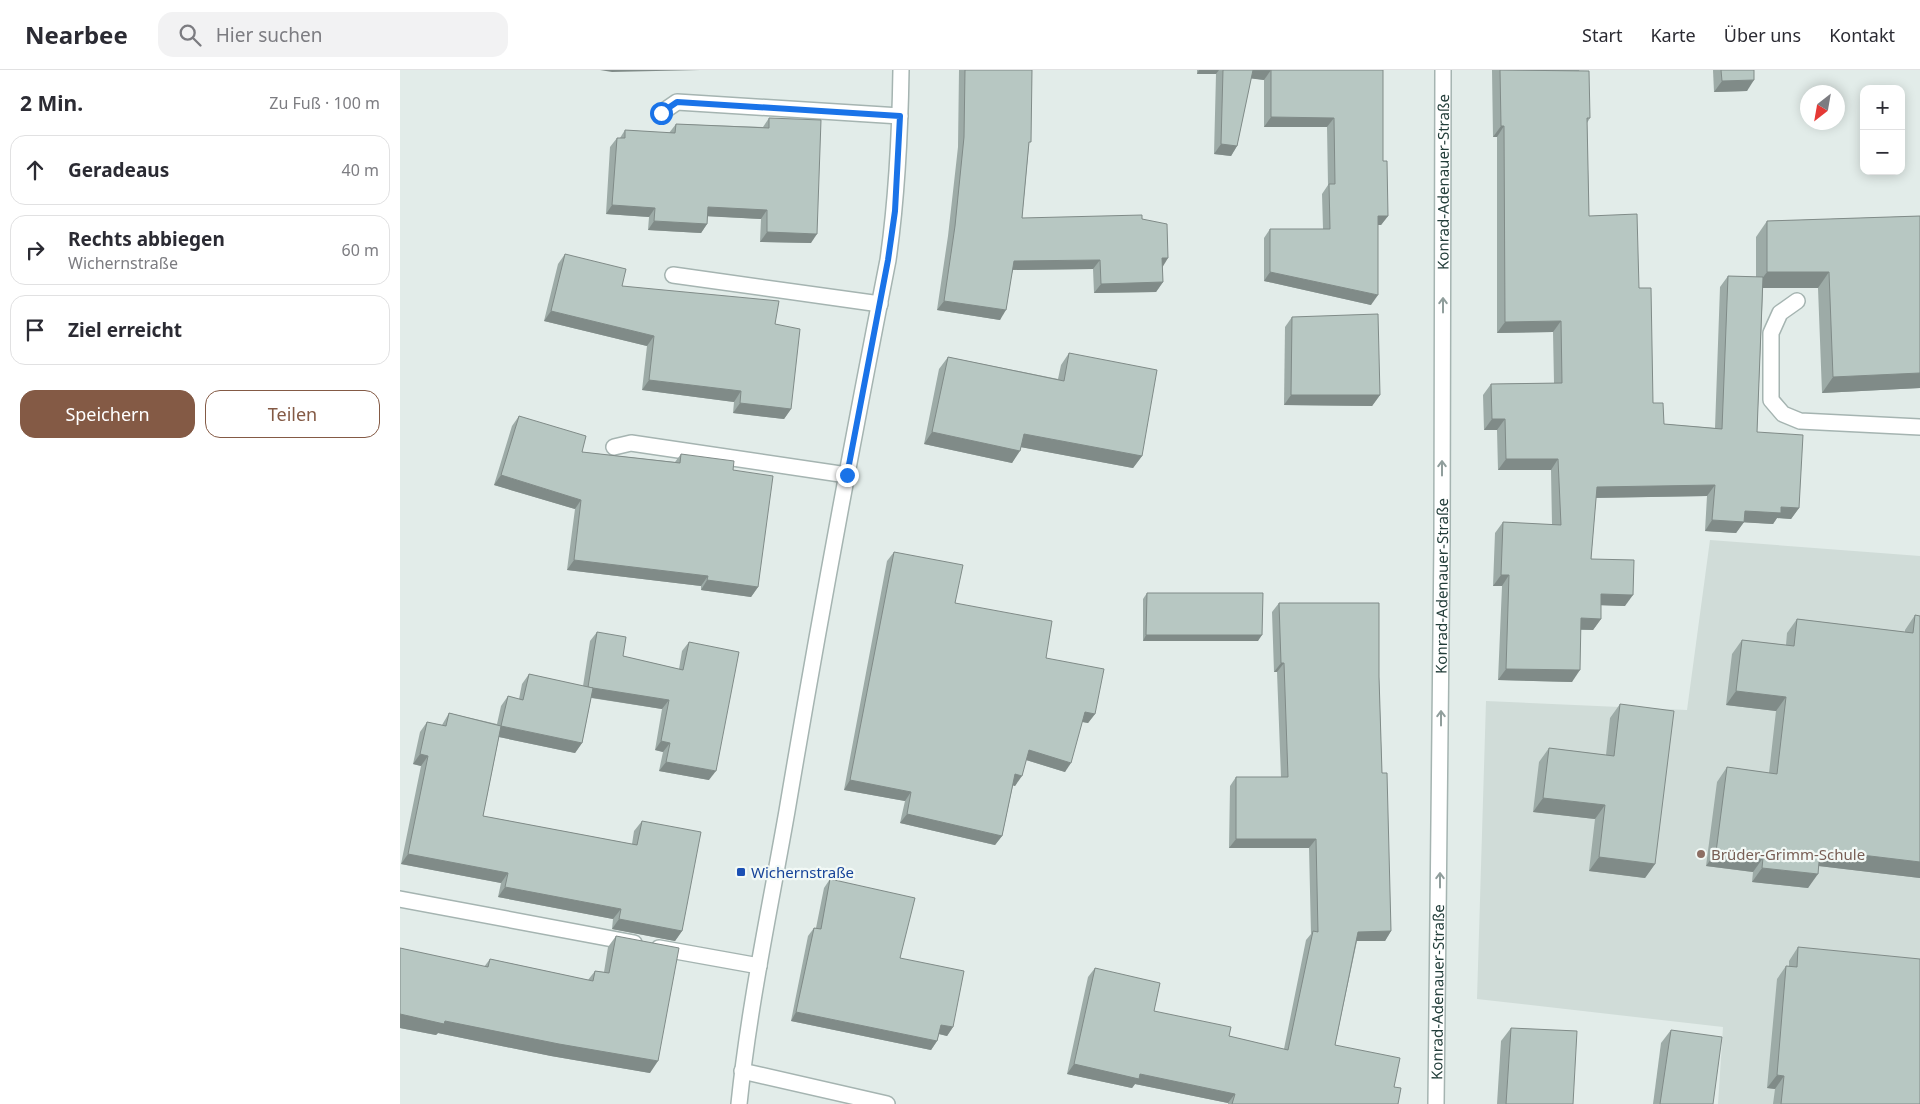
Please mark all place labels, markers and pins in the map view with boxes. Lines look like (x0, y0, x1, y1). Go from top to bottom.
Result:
place label: Brüder-Grimm-Schule (1711, 844, 1865, 864)
marker: Brüder-Grimm-Schule (1695, 848, 1707, 860)
place label: Wichernstraße (751, 862, 854, 882)
marker: Wichernstraße (735, 866, 747, 878)

